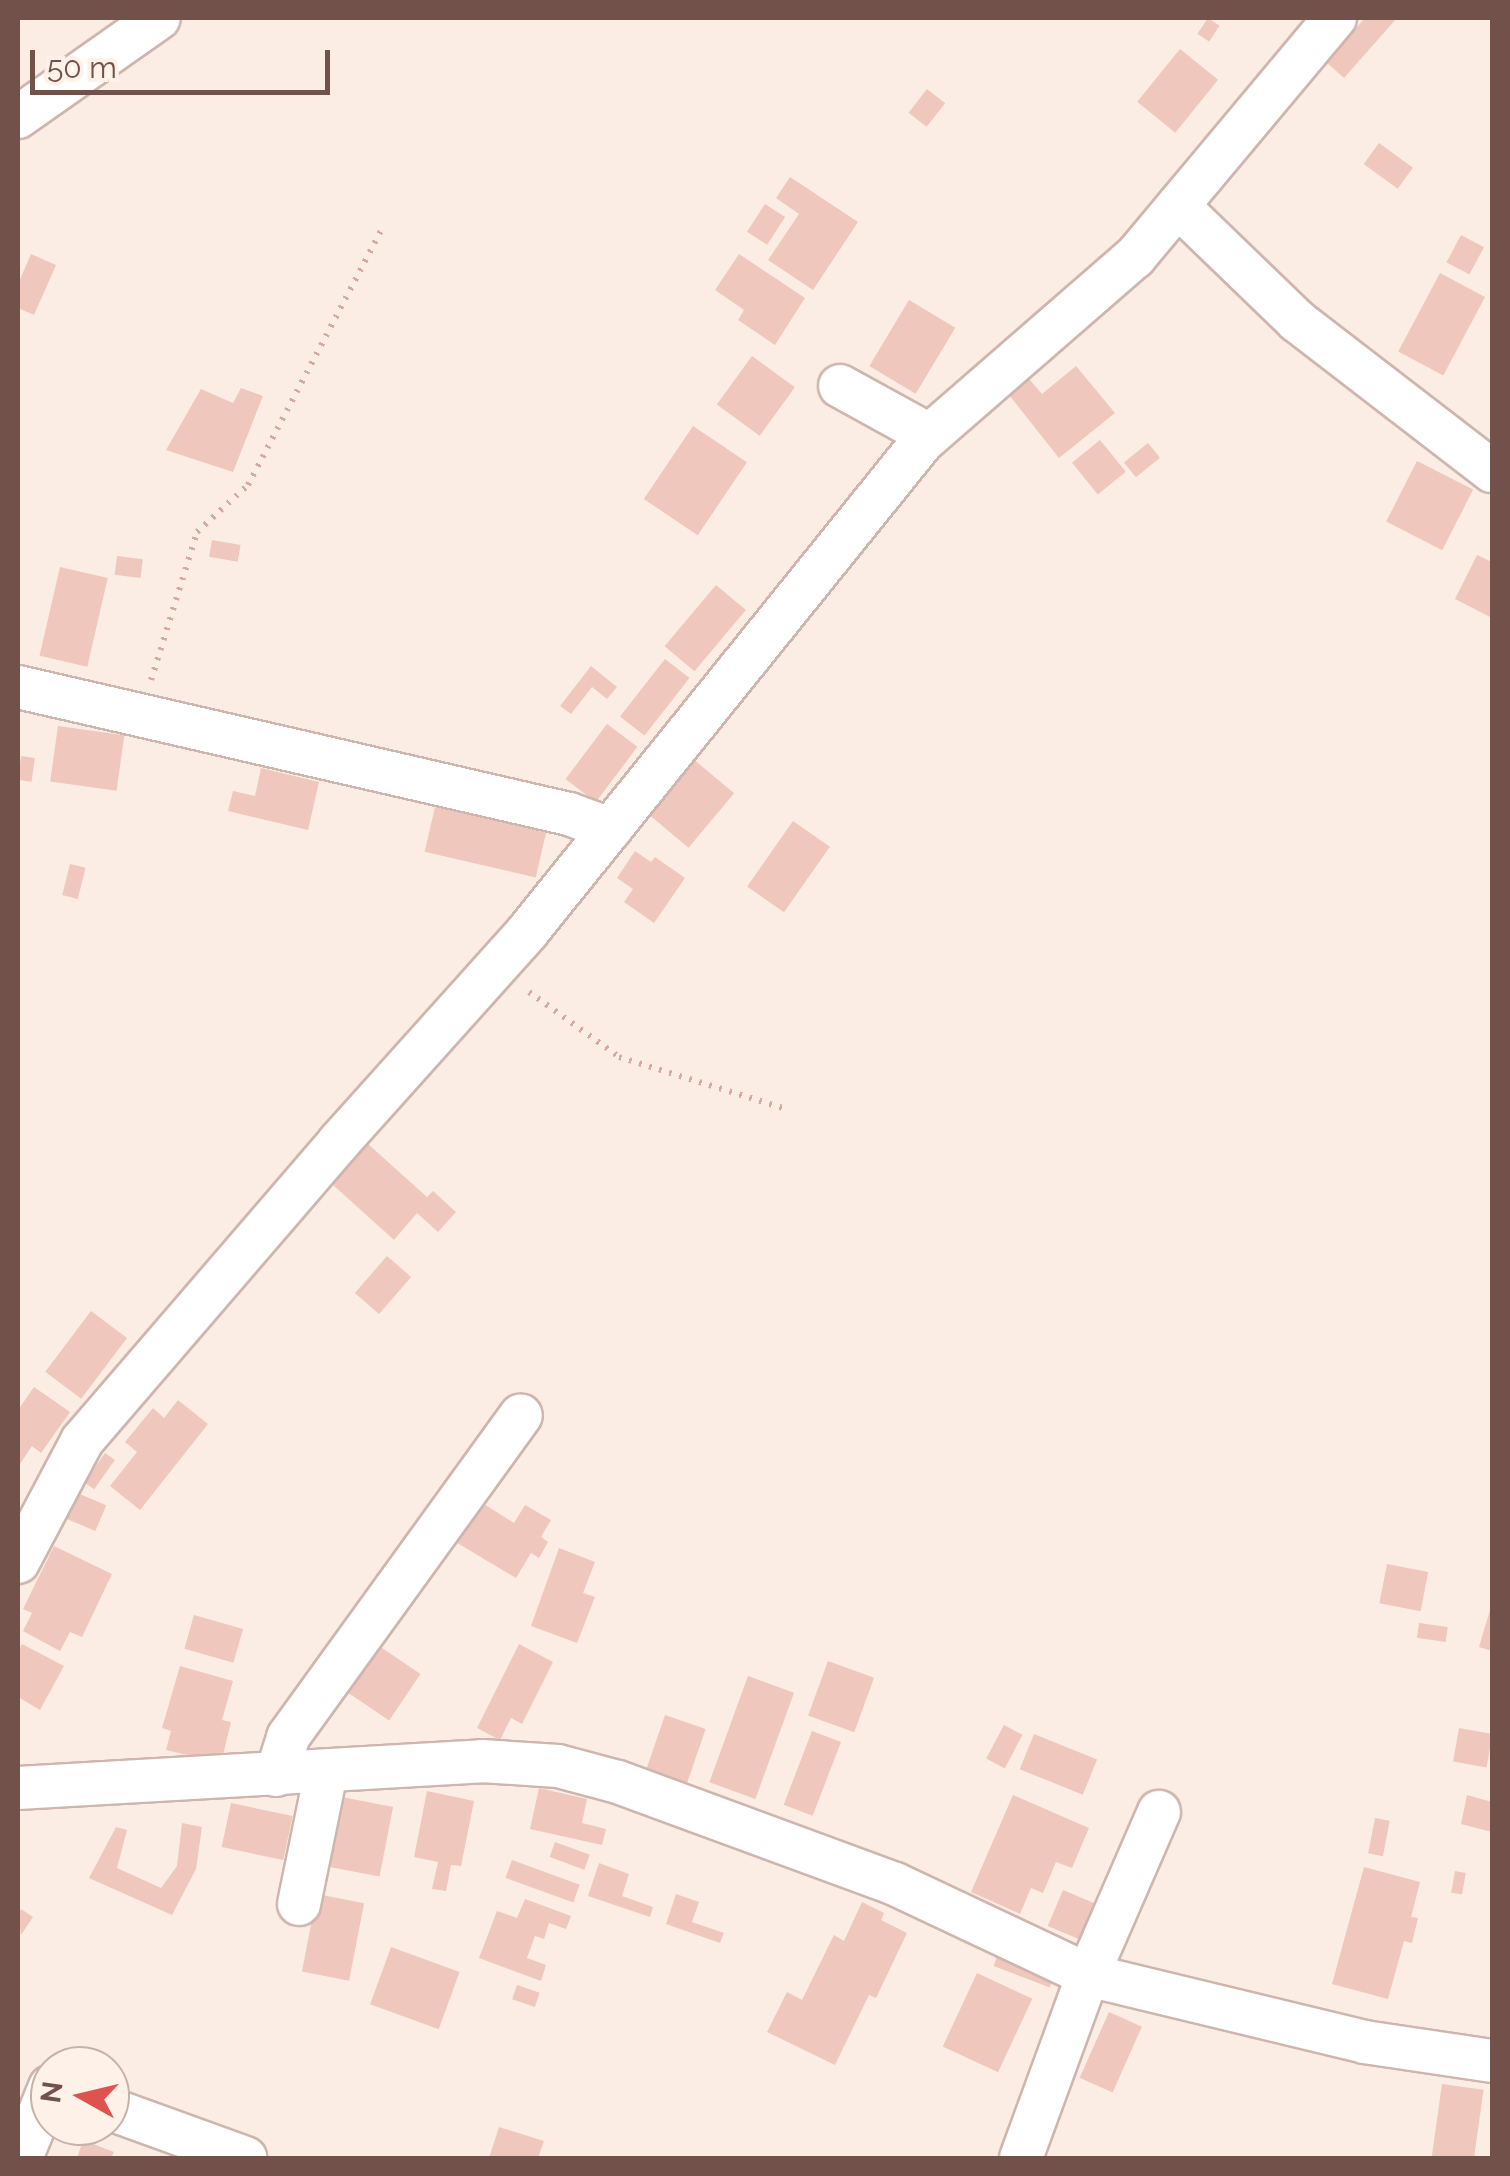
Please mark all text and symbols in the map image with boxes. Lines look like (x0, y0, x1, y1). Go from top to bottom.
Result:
scale bar (35, 30, 335, 92)
text: 50 m (47, 50, 117, 85)
north arrow (30, 2046, 130, 2146)
text: N (34, 2079, 70, 2105)

